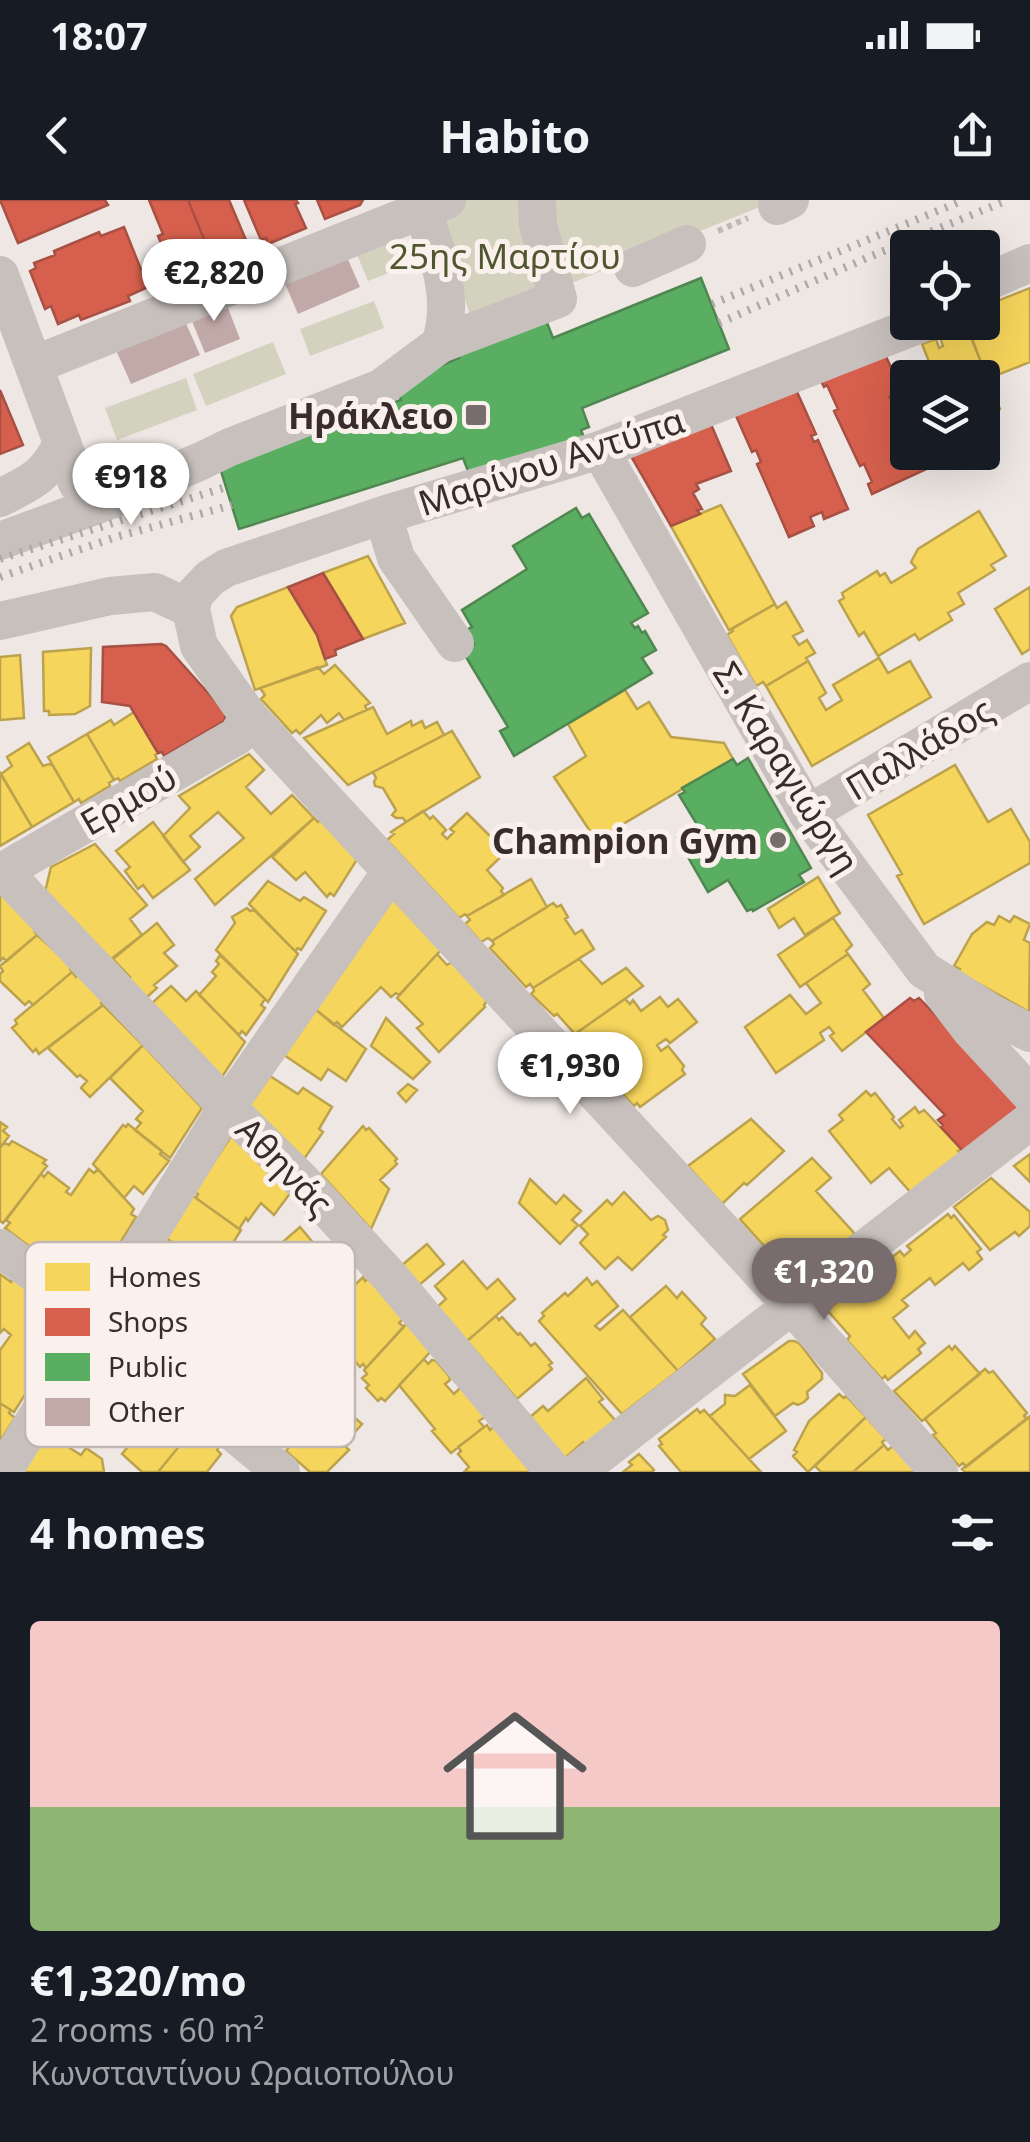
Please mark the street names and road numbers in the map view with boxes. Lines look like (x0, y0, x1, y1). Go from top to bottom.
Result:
street label: Μαρίνου Αντύπα (412, 396, 690, 526)
street label: Σ. Καραγιώργη (703, 652, 871, 882)
street label: Παλλάδος (837, 686, 1001, 810)
street label: Ερμού (71, 753, 185, 845)
street label: Αθηνάς (226, 1106, 344, 1226)

